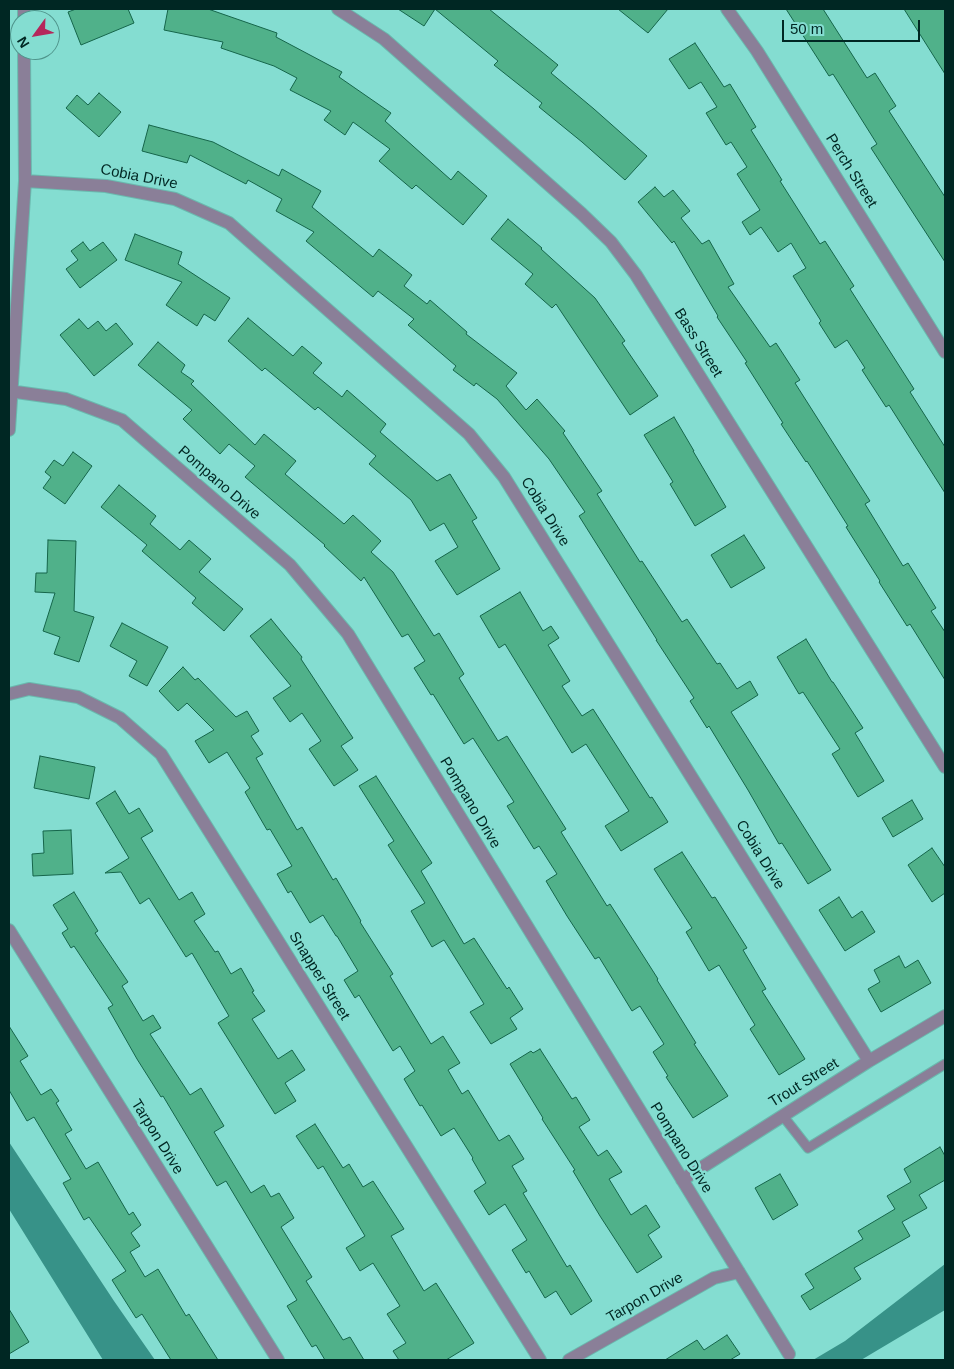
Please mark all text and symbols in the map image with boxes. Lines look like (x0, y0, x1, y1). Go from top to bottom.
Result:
north arrow (10, 10, 60, 60)
scale bar (784, 10, 922, 42)
text: 50 m (790, 20, 823, 37)
text: N (14, 34, 33, 51)
street label: Perch Street (821, 131, 881, 211)
street label: Cobia Drive (99, 161, 179, 193)
street label: Bass Street (670, 305, 726, 381)
street label: Pompano Drive (174, 442, 264, 524)
street label: Cobia Drive (517, 474, 573, 550)
street label: Pompano Drive (436, 754, 504, 852)
street label: Cobia Drive (732, 817, 788, 893)
street label: Snapper Street (285, 928, 353, 1024)
street label: Trout Street (766, 1055, 842, 1111)
street label: Tarpon Drive (127, 1096, 187, 1178)
street label: Pompano Drive (646, 1099, 716, 1197)
street label: Tarpon Drive (604, 1269, 686, 1327)

